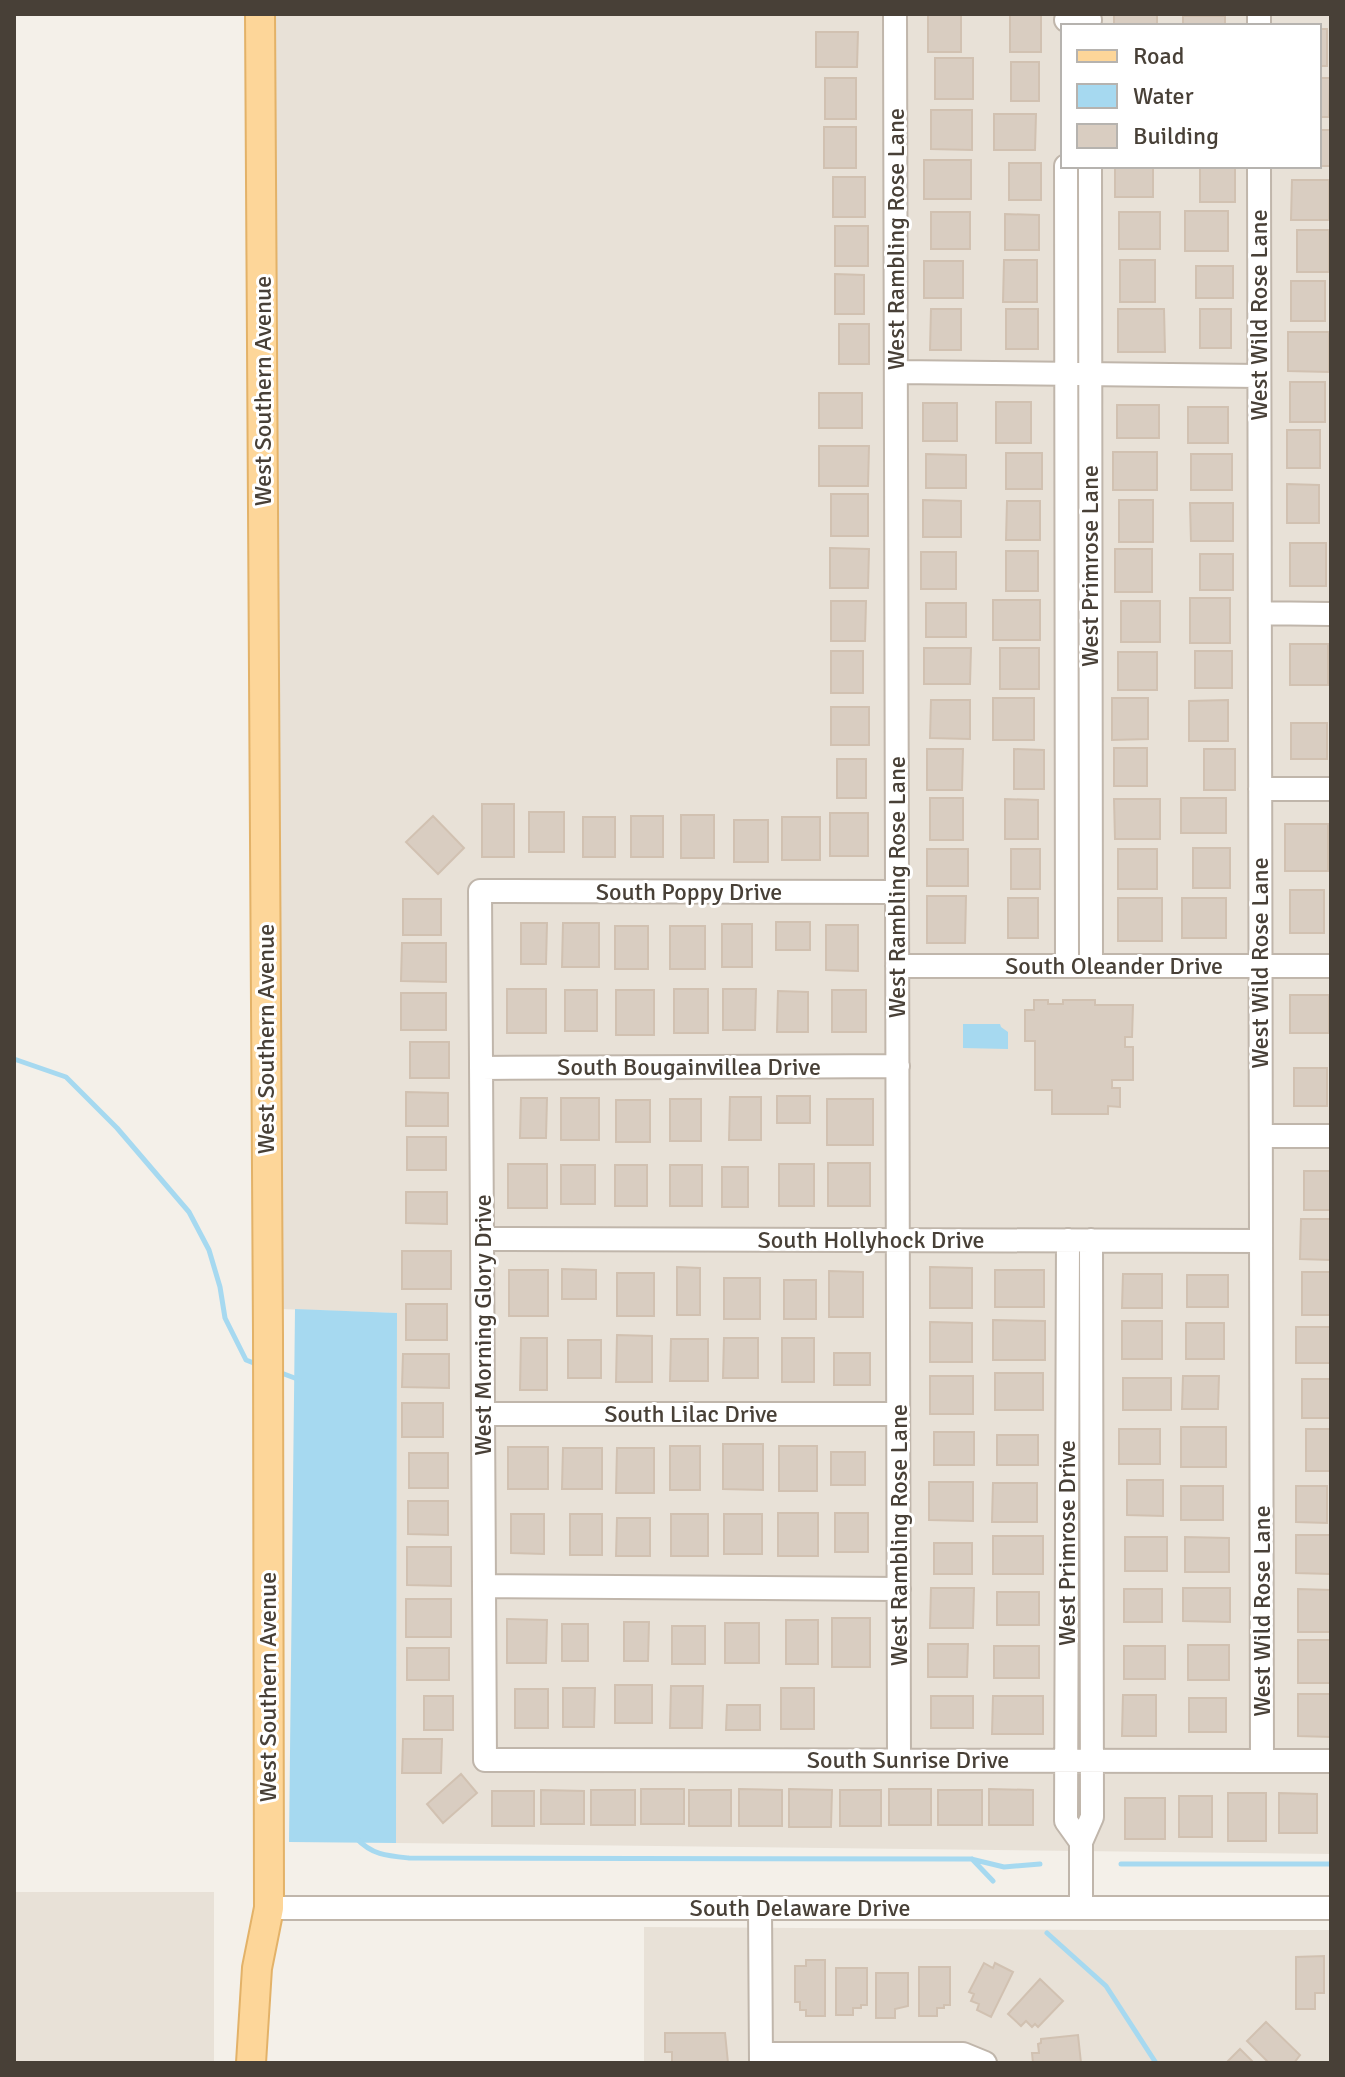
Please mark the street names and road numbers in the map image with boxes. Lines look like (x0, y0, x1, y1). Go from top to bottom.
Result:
street label: West Rambling Rose Lane (881, 108, 911, 370)
street label: West Wild Rose Lane (1244, 209, 1274, 421)
street label: West Southern Avenue (248, 276, 278, 506)
street label: West Primrose Lane (1075, 465, 1105, 667)
street label: West Rambling Rose Lane (882, 756, 912, 1018)
street label: West Wild Rose Lane (1245, 857, 1275, 1069)
street label: South Poppy Drive (596, 877, 782, 907)
street label: West Southern Avenue (251, 924, 281, 1154)
street label: South Oleander Drive (1005, 951, 1223, 981)
street label: South Bougainvillea Drive (557, 1052, 821, 1082)
street label: West Morning Glory Drive (468, 1194, 498, 1456)
street label: South Hollyhock Drive (758, 1225, 984, 1255)
street label: South Lilac Drive (604, 1399, 778, 1429)
street label: West Rambling Rose Lane (884, 1404, 914, 1666)
street label: West Primrose Drive (1052, 1440, 1082, 1646)
street label: West Wild Rose Lane (1247, 1505, 1277, 1717)
street label: West Southern Avenue (253, 1572, 283, 1802)
street label: South Sunrise Drive (807, 1745, 1009, 1775)
street label: South Delaware Drive (690, 1893, 910, 1923)

